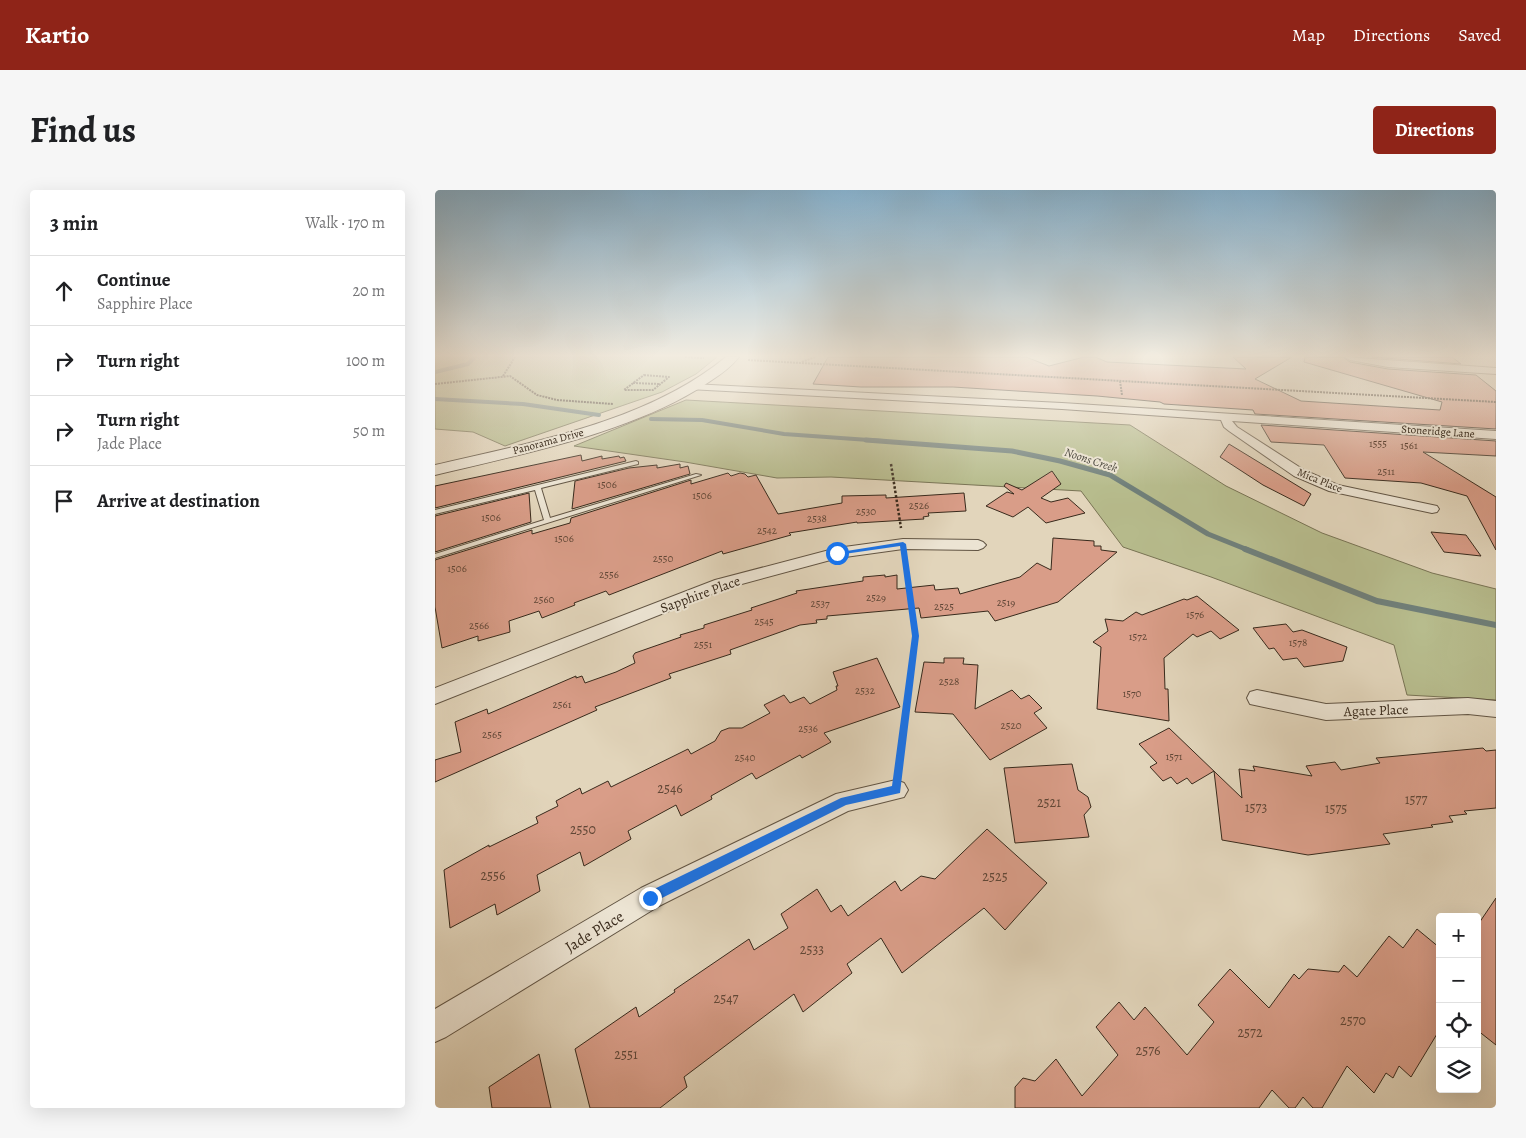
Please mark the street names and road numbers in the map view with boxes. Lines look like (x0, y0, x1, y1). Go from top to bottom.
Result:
street label: Stoneridge Lane (1401, 421, 1475, 442)
street label: Panorama Drive (511, 425, 585, 458)
street label: Mica Place (1295, 465, 1345, 496)
street label: Sapphire Place (658, 571, 743, 618)
street label: Agate Place (1342, 700, 1409, 721)
street label: Jade Place (561, 906, 628, 958)

